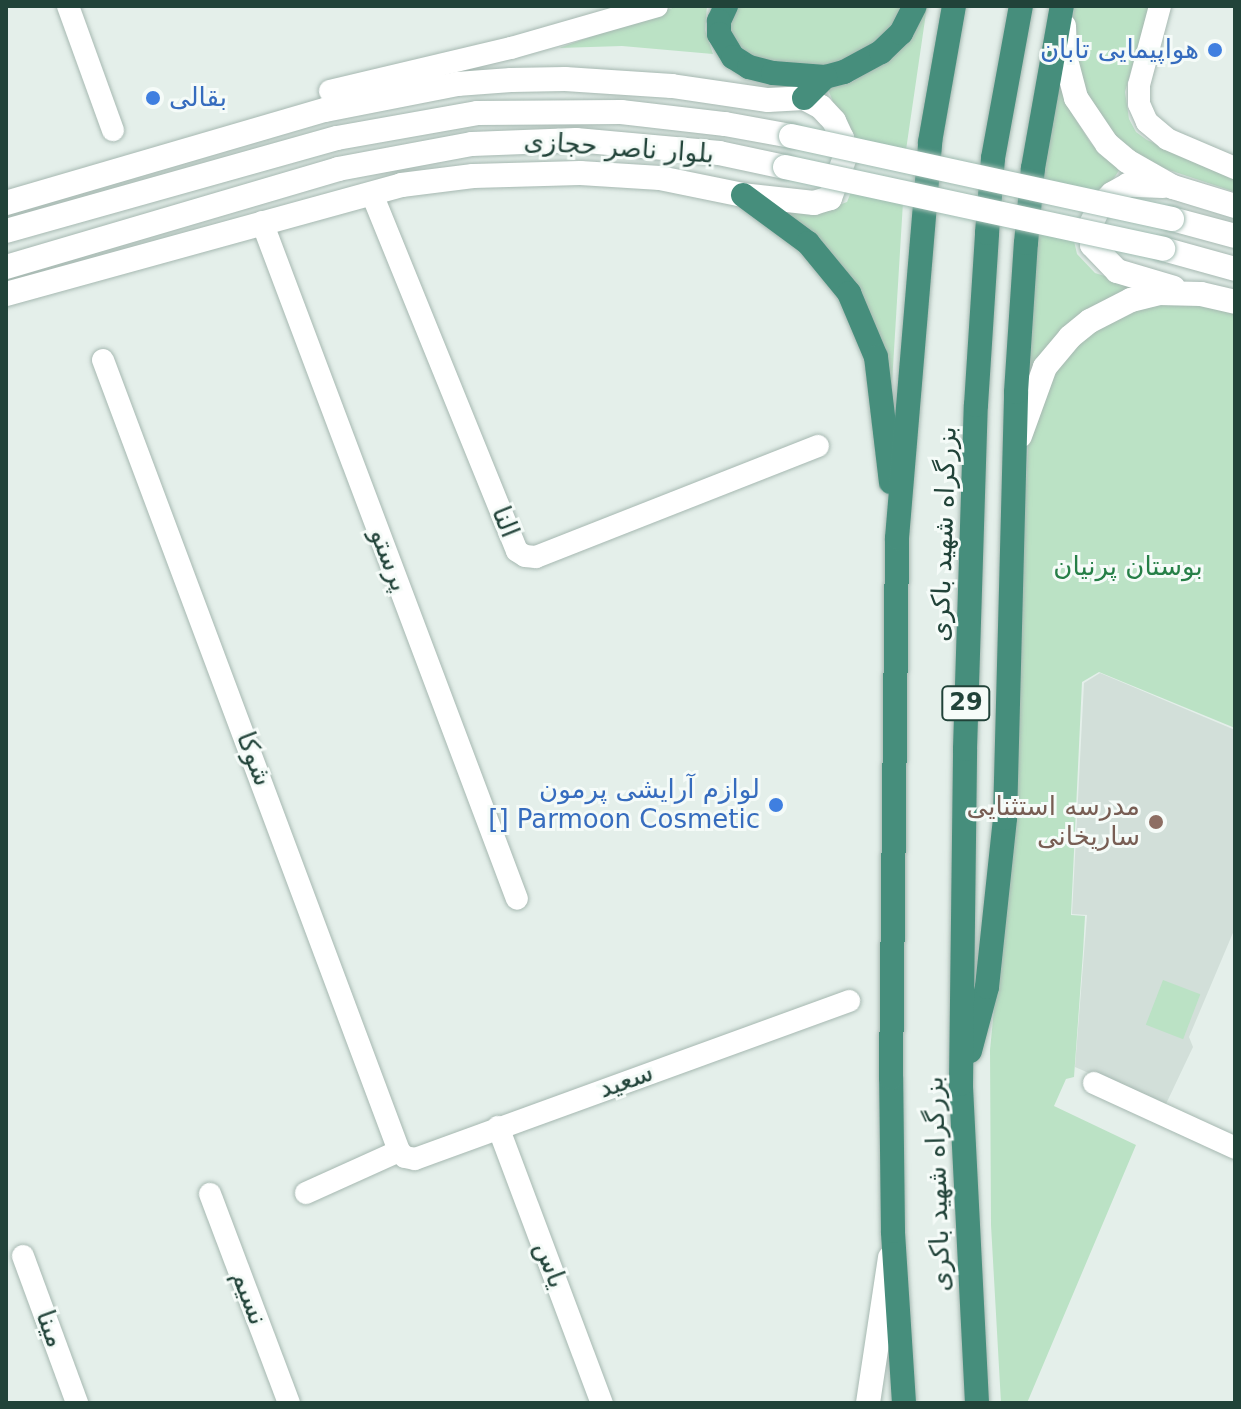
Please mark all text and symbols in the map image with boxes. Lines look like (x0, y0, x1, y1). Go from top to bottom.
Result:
place label: هواپیمایی تابان (1040, 34, 1199, 66)
marker: هواپیمایی تابان (1206, 41, 1224, 59)
place label: بقالی (169, 82, 227, 114)
marker: بقالی (144, 89, 162, 107)
street label: بلوار ناصر حجازی (523, 126, 715, 170)
street label: بزرگراه شهید باکری (925, 426, 963, 642)
street label: النا (485, 502, 525, 542)
street label: پرستو (363, 524, 415, 596)
park label: بوستان پرنیان (1053, 551, 1203, 583)
road number: 29 (940, 683, 992, 723)
street label: شوکا (229, 727, 279, 791)
place label: لوازم آرایشی پرمون [] Parmoon Cosmetic (488, 774, 760, 836)
place label: مدرسه استثنایی ساریخانی (967, 791, 1140, 852)
marker: لوازم آرایشی پرمون [] Parmoon Cosmetic (767, 796, 785, 814)
marker: مدرسه استثنایی ساریخانی (1147, 813, 1165, 831)
street label: سعید (594, 1057, 658, 1105)
street label: بزرگراه شهید باکری (919, 1076, 957, 1292)
street label: یاس (527, 1238, 573, 1292)
street label: نسیم (224, 1266, 274, 1330)
street label: مینا (29, 1306, 71, 1352)

